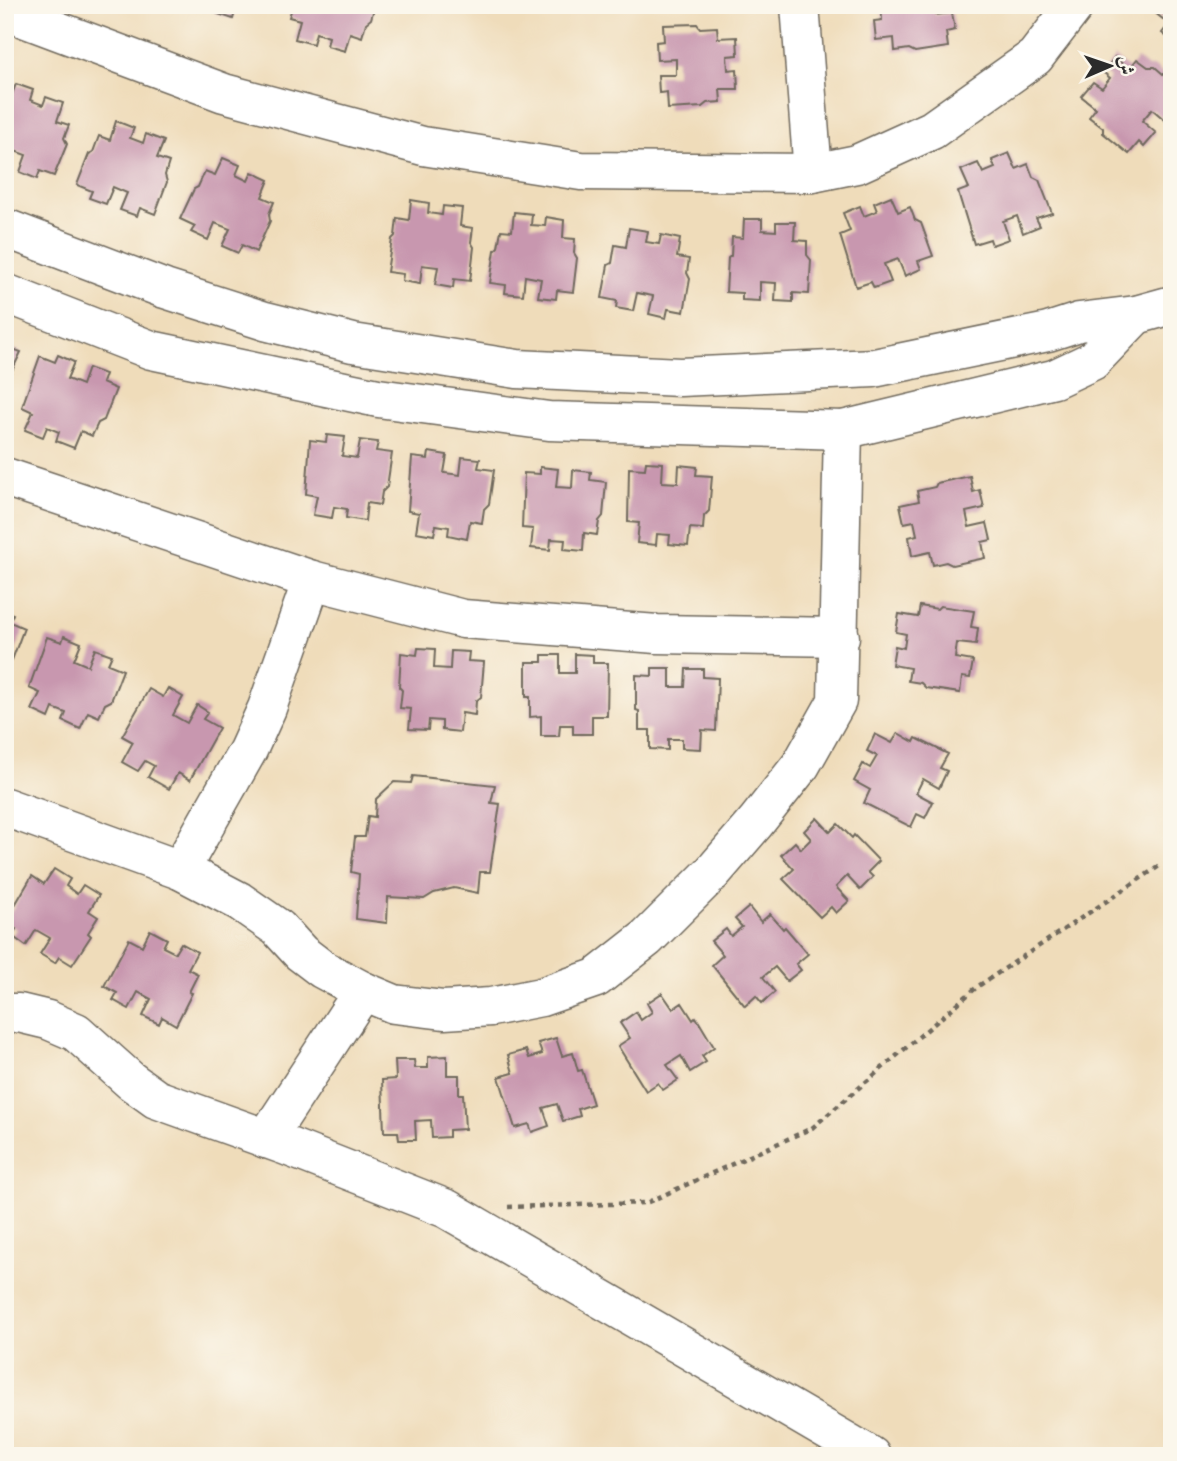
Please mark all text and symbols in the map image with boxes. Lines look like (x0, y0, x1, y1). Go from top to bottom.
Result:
north arrow (1076, 32, 1146, 102)
text: ش (1114, 56, 1139, 75)

